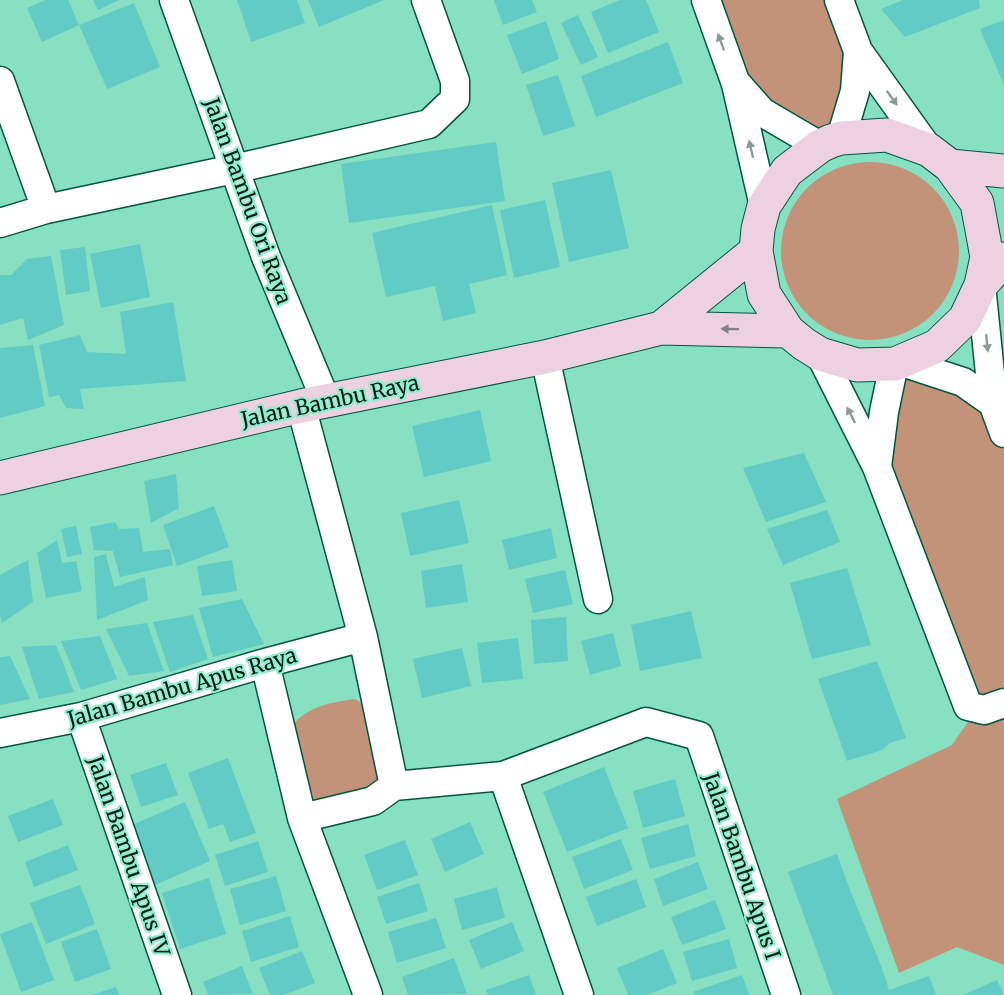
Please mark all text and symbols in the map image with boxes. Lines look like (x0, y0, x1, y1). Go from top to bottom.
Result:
one-way arrow (716, 33, 726, 51)
one-way arrow (886, 89, 898, 105)
street label: Jalan Bambu Ori Raya (198, 93, 298, 308)
one-way arrow (746, 140, 755, 159)
one-way arrow (720, 325, 739, 334)
one-way arrow (982, 333, 992, 352)
street label: Jalan Bambu Raya (237, 369, 422, 433)
one-way arrow (846, 406, 856, 423)
street label: Jalan Bambu Apus Raya (63, 641, 300, 733)
street label: Jalan Bambu Apus IV (82, 751, 176, 961)
street label: Jalan Bambu Apus I (697, 768, 787, 963)

